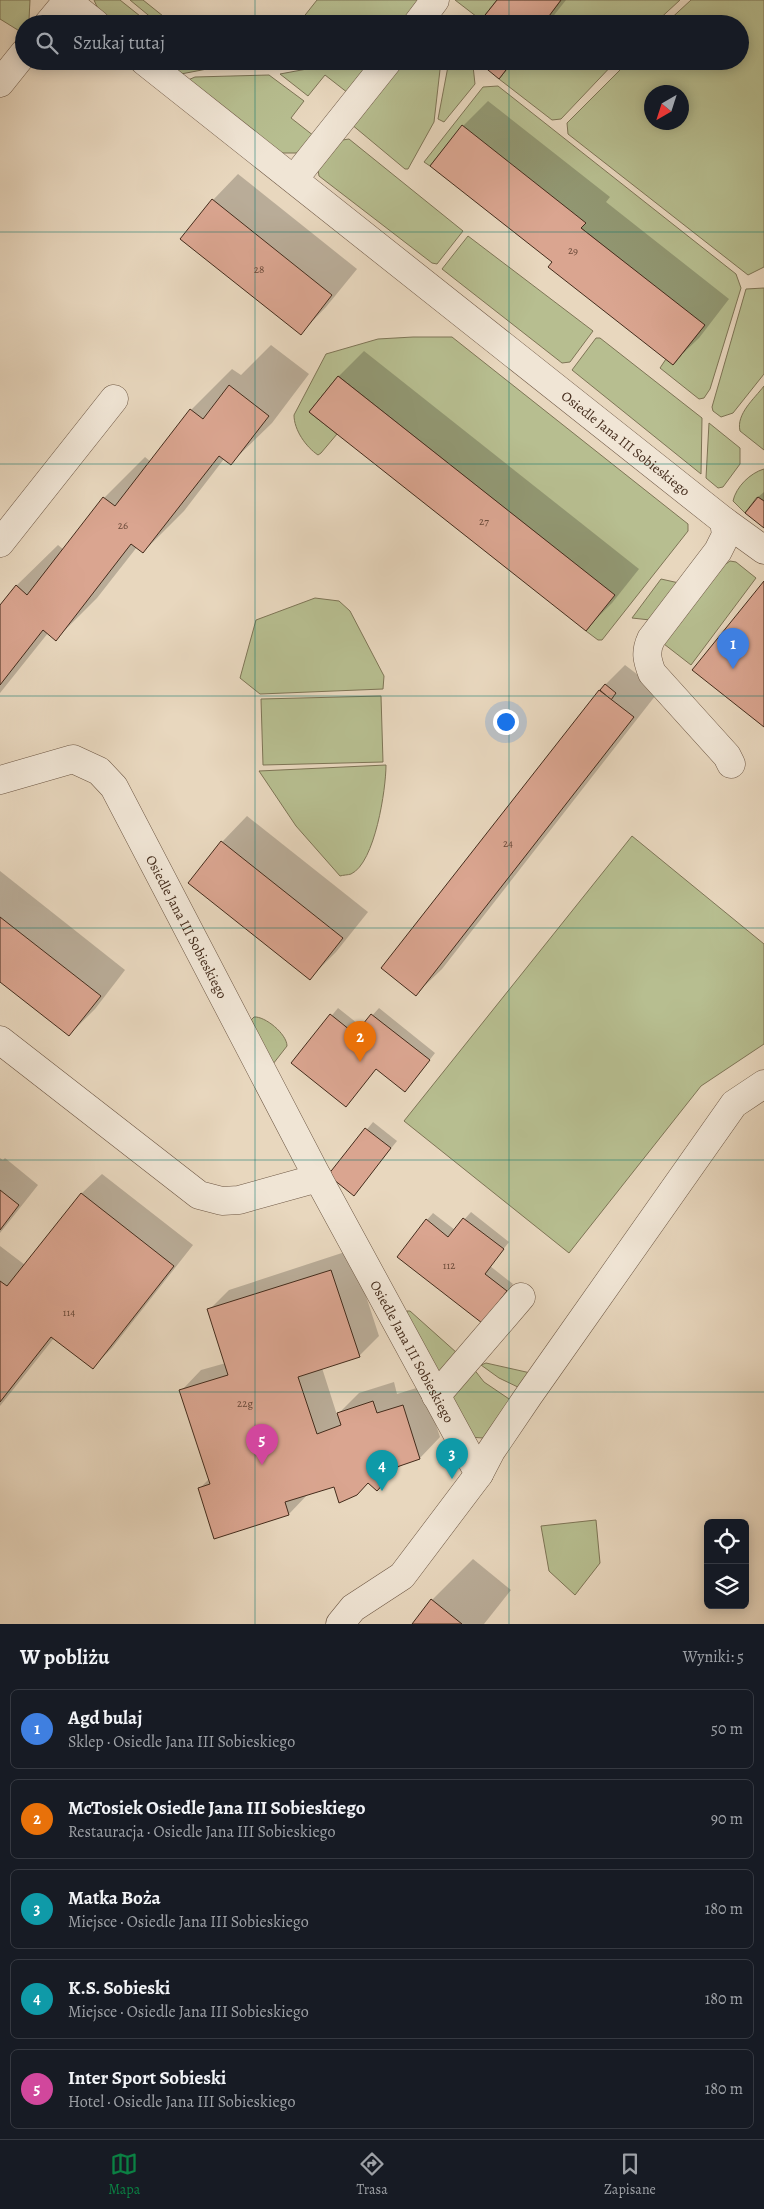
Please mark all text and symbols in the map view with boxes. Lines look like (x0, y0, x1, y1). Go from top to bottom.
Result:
search box (15, 15, 749, 70)
icon: search (33, 29, 61, 57)
text: Szukaj tutaj (73, 30, 165, 56)
north arrow (644, 85, 689, 130)
house number: 29 (568, 243, 578, 258)
house number: 28 (254, 262, 264, 277)
street label: Osiedle Jana III Sobieskiego (557, 387, 694, 501)
house number: 27 (479, 514, 489, 529)
house number: 26 (118, 518, 128, 533)
pin: 1 (717, 628, 749, 669)
your location (493, 709, 519, 735)
house number: 24 (503, 836, 513, 851)
street label: Osiedle Jana III Sobieskiego (141, 852, 232, 1002)
pin: 2 (344, 1021, 376, 1062)
house number: 112 (443, 1258, 455, 1273)
street label: Osiedle Jana III Sobieskiego (365, 1277, 458, 1426)
house number: 114 (63, 1305, 75, 1320)
house number: 22g (237, 1396, 253, 1411)
pin: 5 (246, 1424, 278, 1465)
pin: 3 (436, 1438, 468, 1479)
pin: 4 (366, 1450, 398, 1491)
map controls (704, 1519, 749, 1609)
button: locate (704, 1519, 749, 1564)
button: layers (704, 1564, 749, 1609)
text: W pobliżu (20, 1643, 109, 1671)
text: Wyniki: 5 (683, 1646, 744, 1668)
text: Agd bulaj (68, 1705, 142, 1731)
text: 1 (34, 1718, 40, 1740)
text: 50 m (711, 1718, 743, 1740)
text: Sklep · Osiedle Jana III Sobieskiego (68, 1731, 295, 1753)
text: McTosiek Osiedle Jana III Sobieskiego (68, 1795, 366, 1821)
text: 2 (33, 1808, 41, 1830)
text: 90 m (711, 1808, 743, 1830)
text: Restauracja · Osiedle Jana III Sobieskiego (68, 1821, 335, 1843)
text: Matka Boża (68, 1885, 161, 1911)
text: 3 (34, 1898, 40, 1920)
text: 180 m (705, 1898, 743, 1920)
text: Miejsce · Osiedle Jana III Sobieskiego (68, 1911, 309, 1933)
text: K.S. Sobieski (68, 1975, 170, 2001)
text: 4 (33, 1988, 41, 2010)
text: 180 m (705, 1988, 743, 2010)
text: Miejsce · Osiedle Jana III Sobieskiego (68, 2001, 309, 2023)
text: Inter Sport Sobieski (68, 2065, 226, 2091)
text: 5 (34, 2078, 40, 2100)
text: 180 m (705, 2078, 743, 2100)
text: Hotel · Osiedle Jana III Sobieskiego (68, 2091, 296, 2113)
tab: Mapa (108, 2150, 140, 2199)
tab: Trasa (357, 2150, 388, 2199)
tab: Zapisane (604, 2150, 656, 2199)

